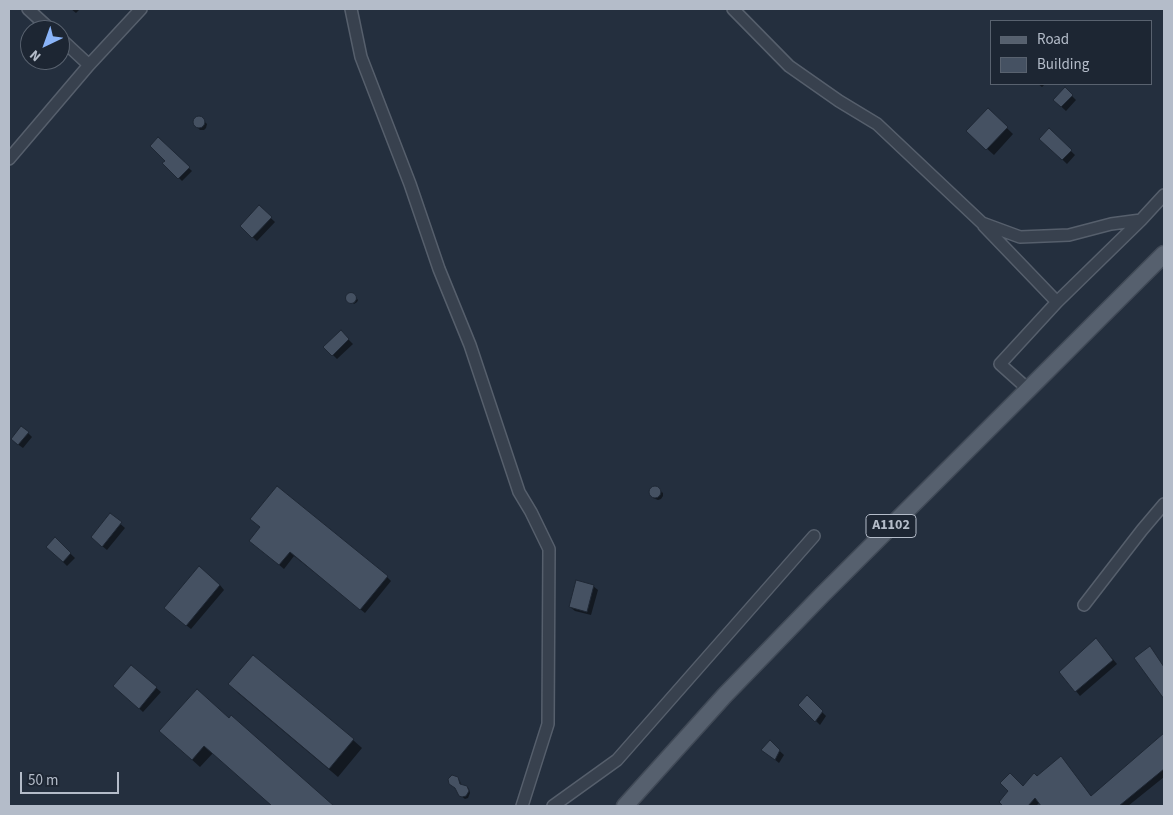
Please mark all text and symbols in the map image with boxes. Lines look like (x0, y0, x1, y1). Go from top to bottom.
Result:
north arrow (20, 20, 70, 70)
legend (990, 20, 1153, 85)
text: Road (1037, 29, 1069, 50)
text: N (25, 45, 46, 66)
text: Building (1037, 54, 1089, 75)
road number: A1102 (866, 514, 916, 538)
scale bar (22, 762, 121, 794)
text: 50 m (28, 770, 58, 791)

